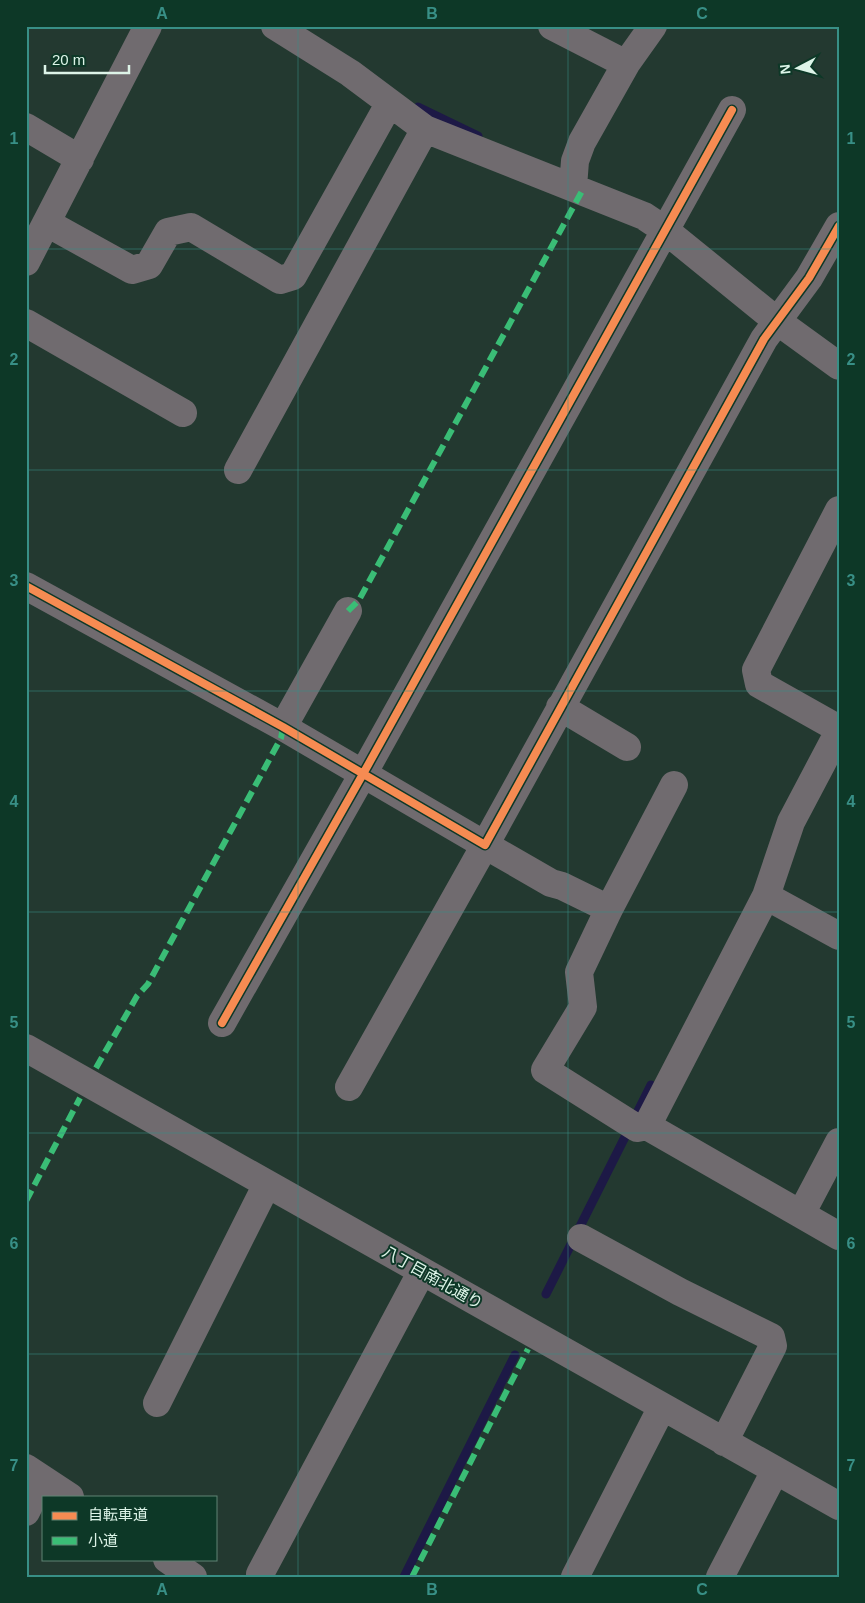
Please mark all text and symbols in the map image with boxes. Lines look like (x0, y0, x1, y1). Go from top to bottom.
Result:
text: A (156, 5, 168, 22)
text: B (426, 5, 438, 22)
text: C (696, 5, 708, 22)
scale bar (45, 42, 129, 74)
north arrow (772, 42, 822, 92)
text: 20 m (52, 51, 85, 68)
text: N (777, 63, 794, 75)
text: 1 (10, 130, 19, 147)
text: 1 (847, 130, 856, 147)
text: 2 (10, 351, 19, 368)
text: 2 (847, 351, 856, 368)
text: 3 (10, 572, 19, 589)
text: 3 (847, 572, 856, 589)
text: 4 (10, 793, 19, 810)
text: 4 (847, 793, 856, 810)
text: 5 (10, 1014, 19, 1031)
text: 5 (847, 1014, 856, 1031)
text: 6 (10, 1235, 19, 1252)
text: 6 (847, 1235, 856, 1252)
street label: 八丁目南北通り (380, 1243, 486, 1312)
text: 7 (10, 1457, 19, 1474)
text: 7 (847, 1457, 856, 1474)
legend (42, 1496, 218, 1560)
text: 自転車道 (88, 1506, 148, 1523)
text: 小道 (88, 1532, 118, 1549)
text: A (156, 1581, 168, 1598)
text: B (426, 1581, 438, 1598)
text: C (696, 1581, 708, 1598)

